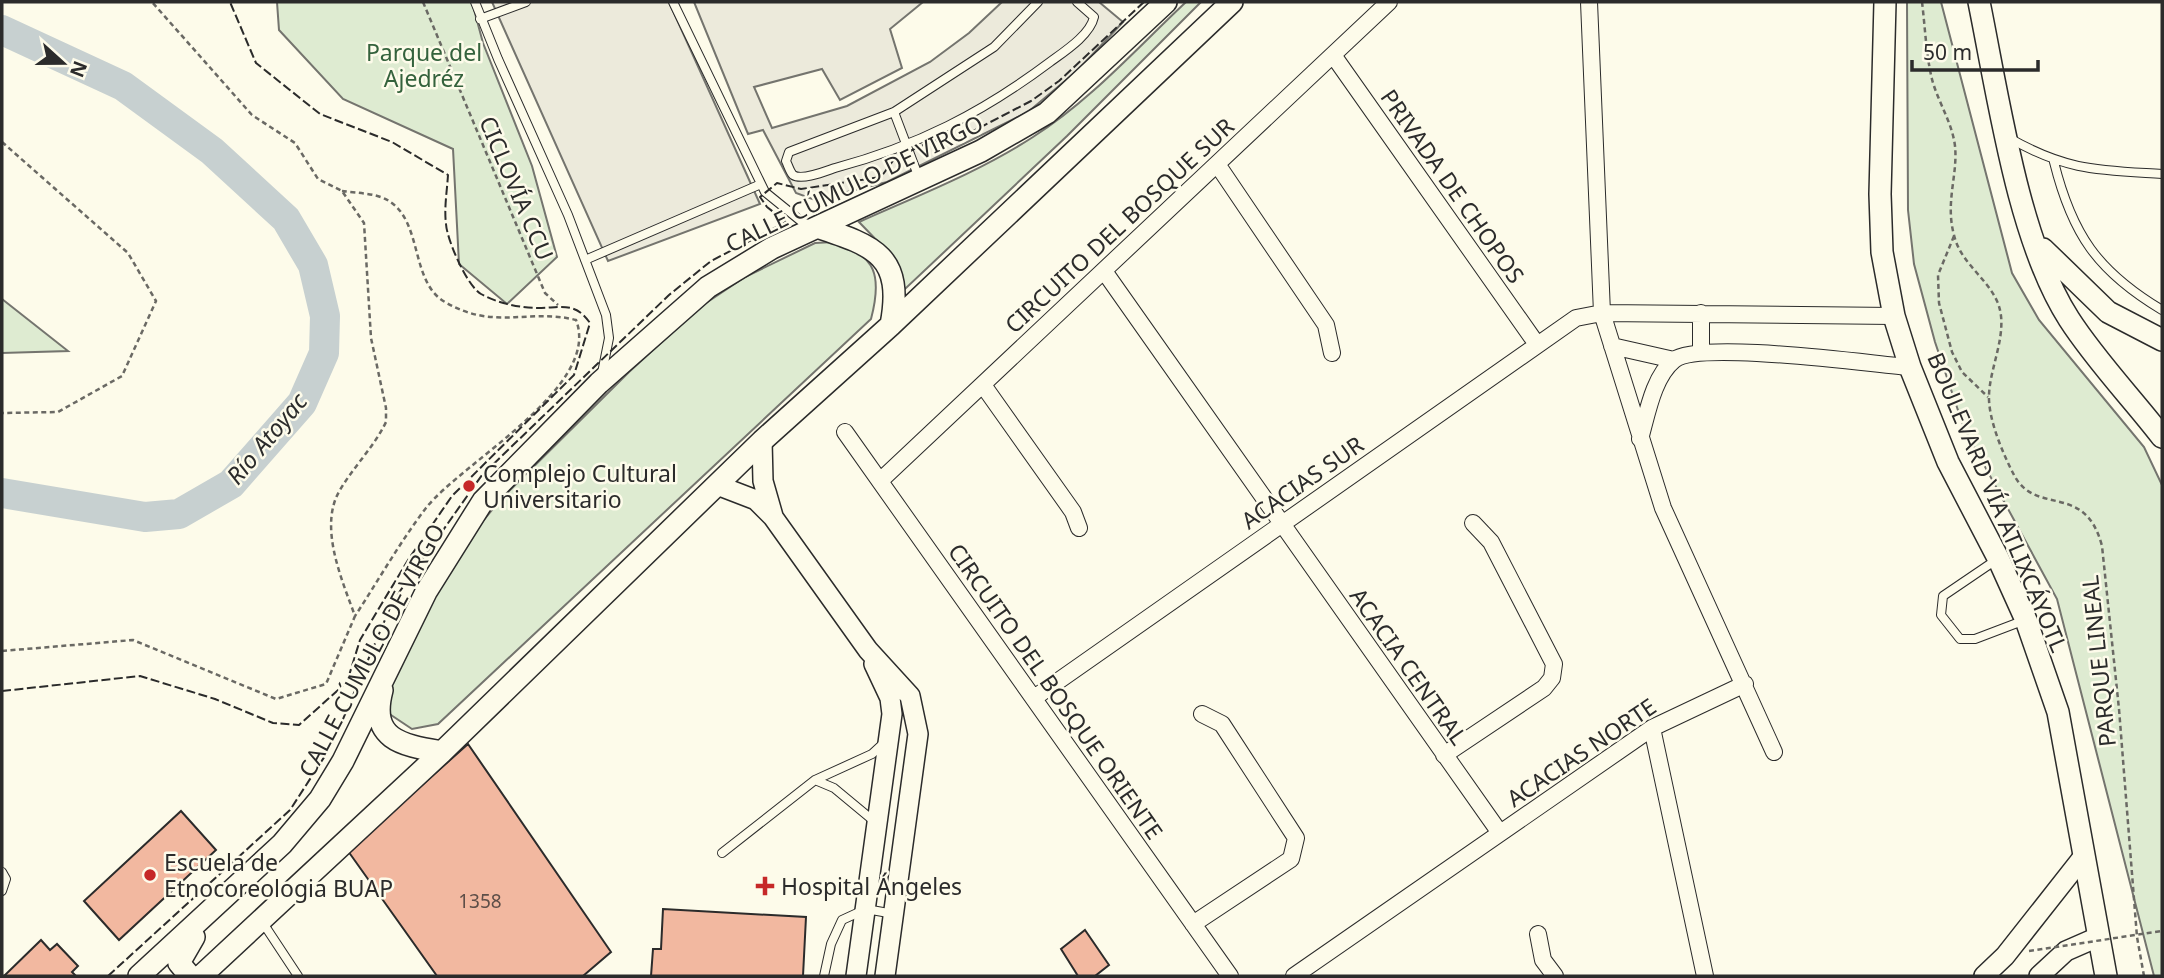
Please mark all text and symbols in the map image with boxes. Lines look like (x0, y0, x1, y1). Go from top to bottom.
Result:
north arrow (28, 28, 98, 98)
scale bar (1912, 28, 2038, 72)
park label: Parque del Ajedréz (366, 36, 482, 94)
text: 50 m (1923, 38, 1972, 66)
text: N (64, 57, 94, 81)
street label: PRIVADA DE CHOPOS (1374, 83, 1532, 289)
street label: CALLE CÚMULO DE VIRGO (720, 107, 988, 259)
street label: CIRCUITO DEL BOSQUE SUR (997, 110, 1241, 340)
street label: CICLOVÍA CCU (472, 111, 562, 265)
street label: BOULEVARD VÍA ATLIXCÁYOTL (1920, 347, 2076, 657)
water label: Río Atoyac (218, 384, 315, 491)
street label: ACACIAS SUR (1234, 428, 1370, 536)
place label: Complejo Cultural Universitario (483, 457, 677, 515)
marker: Complejo Cultural Universitario (461, 478, 477, 494)
street label: CALLE CÚMULO DE VIRGO (290, 518, 452, 782)
street label: CIRCUITO DEL BOSQUE ORIENTE (941, 537, 1171, 845)
street label: PARQUE LINEAL (2073, 574, 2123, 748)
street label: ACACIA CENTRAL (1343, 581, 1475, 751)
street label: ACACIAS NORTE (1500, 690, 1662, 814)
place label: Escuela de Etnocoreologia BUAP (164, 846, 393, 904)
marker: Escuela de Etnocoreologia BUAP (142, 867, 158, 883)
place label: Hospital Ángeles (781, 870, 962, 902)
marker: Hospital Ángeles (755, 876, 775, 896)
house number: 1358 (458, 888, 502, 914)

